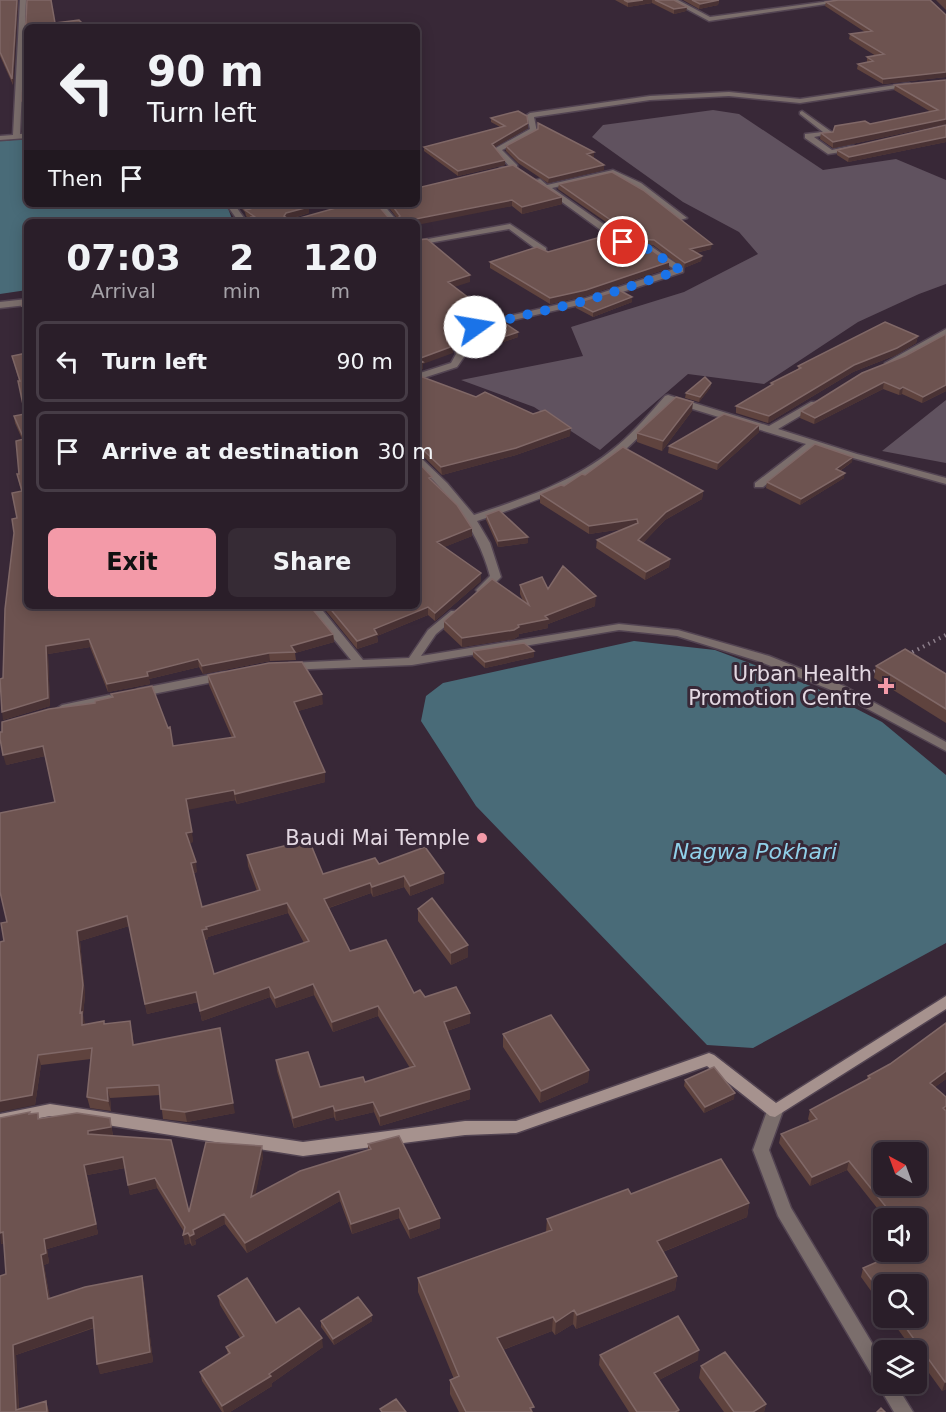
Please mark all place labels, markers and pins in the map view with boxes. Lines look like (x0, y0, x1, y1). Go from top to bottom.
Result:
pin (597, 216, 648, 267)
place label: Urban Health Promotion Centre (688, 662, 872, 710)
marker: Urban Health Promotion Centre (877, 677, 895, 695)
place label: Baudi Mai Temple (285, 826, 470, 850)
marker: Baudi Mai Temple (475, 831, 489, 845)

